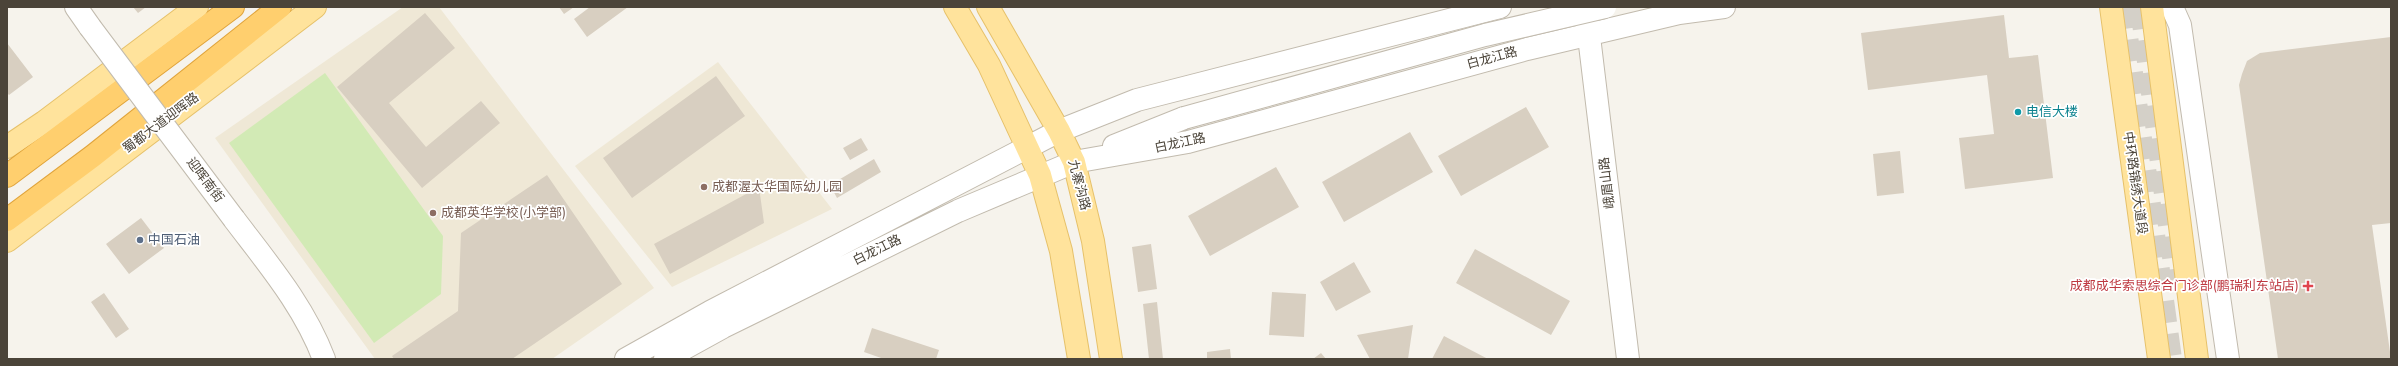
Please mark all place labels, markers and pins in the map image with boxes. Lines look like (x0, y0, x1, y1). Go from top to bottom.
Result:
place label: 电信大楼 (2026, 103, 2078, 121)
marker: 电信大楼 (2013, 107, 2023, 117)
place label: 成都渥太华国际幼儿园 (712, 178, 842, 196)
marker: 成都渥太华国际幼儿园 (699, 182, 709, 192)
place label: 成都英华学校(小学部) (441, 204, 566, 222)
marker: 成都英华学校(小学部) (428, 208, 438, 218)
place label: 中国石油 (148, 231, 200, 249)
marker: 中国石油 (135, 235, 145, 245)
place label: 成都成华索思综合门诊部(鹏瑞利东站店) (2070, 277, 2299, 295)
marker: 成都成华索思综合门诊部(鹏瑞利东站店) (2302, 280, 2314, 292)

